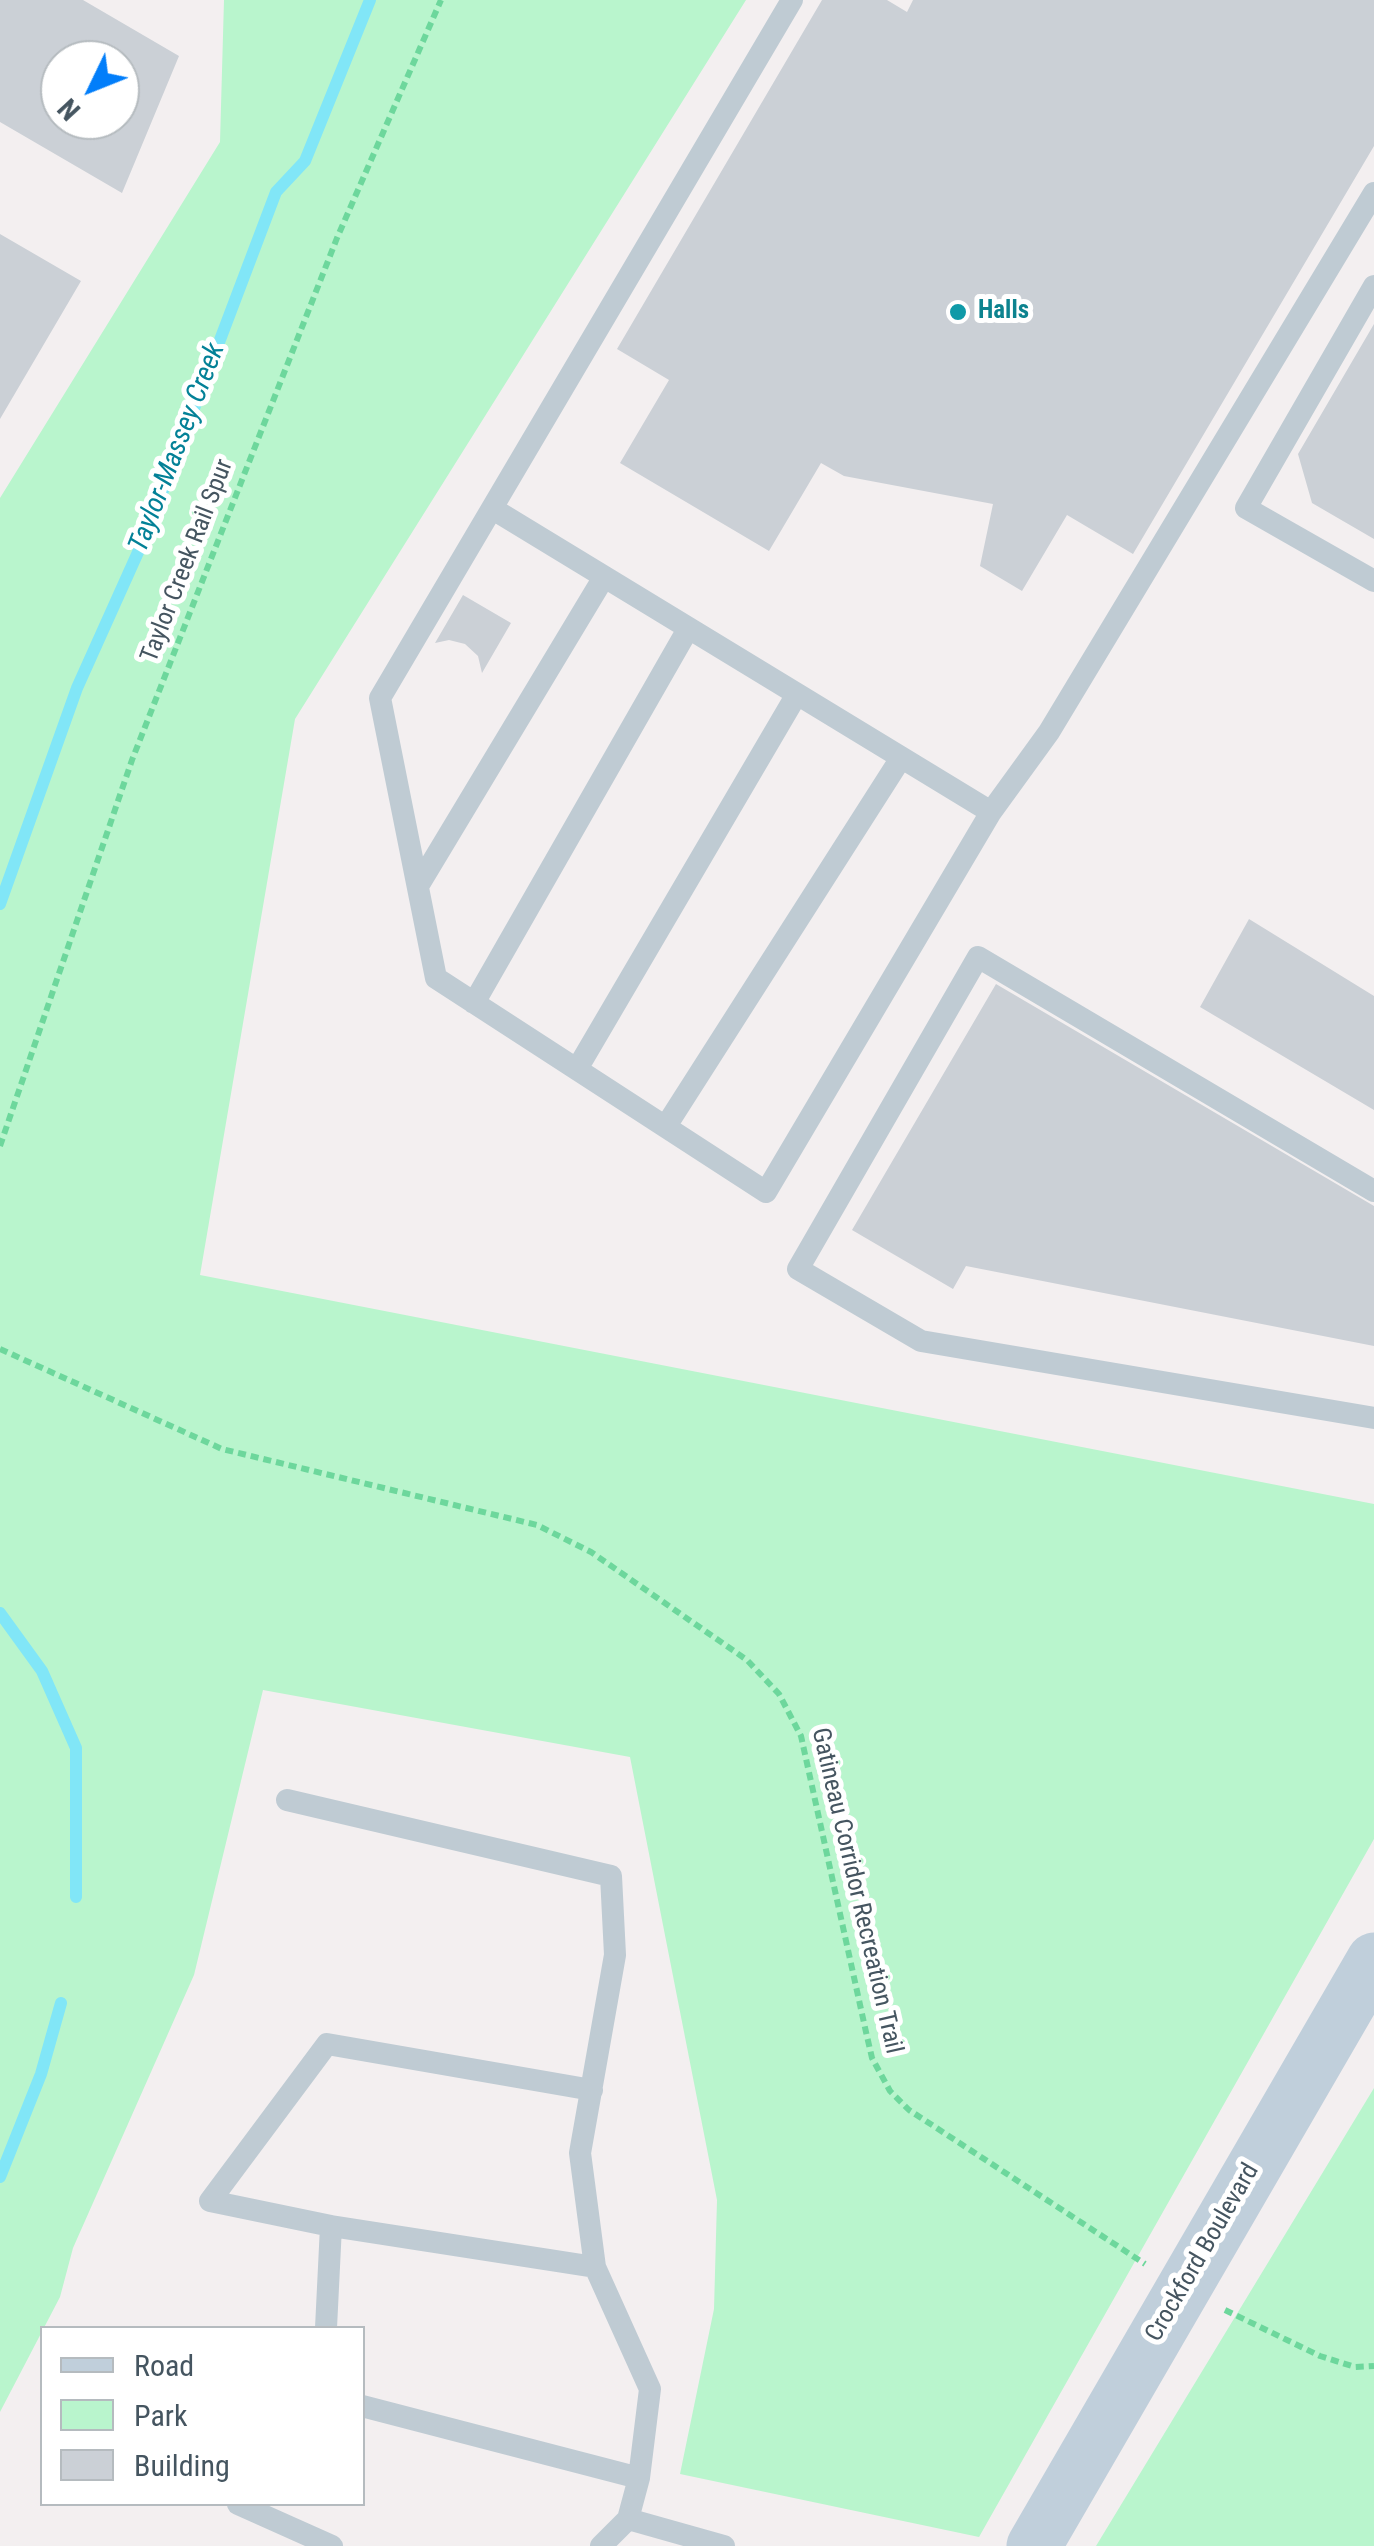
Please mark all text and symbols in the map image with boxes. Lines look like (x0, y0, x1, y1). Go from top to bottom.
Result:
north arrow (40, 40, 140, 140)
text: N (51, 92, 87, 127)
place label: Halls (978, 297, 1029, 327)
marker: Halls (947, 301, 969, 323)
water label: Taylor-Massey Creek (123, 339, 233, 557)
street label: Taylor Creek Rail Spur (135, 455, 241, 667)
street label: Gatineau Corridor Recreation Trail (804, 1725, 908, 2057)
street label: Crockford Boulevard (1140, 2159, 1266, 2347)
legend (40, 2326, 365, 2506)
text: Road (134, 2348, 194, 2383)
text: Park (134, 2398, 188, 2433)
text: Building (134, 2448, 230, 2483)

